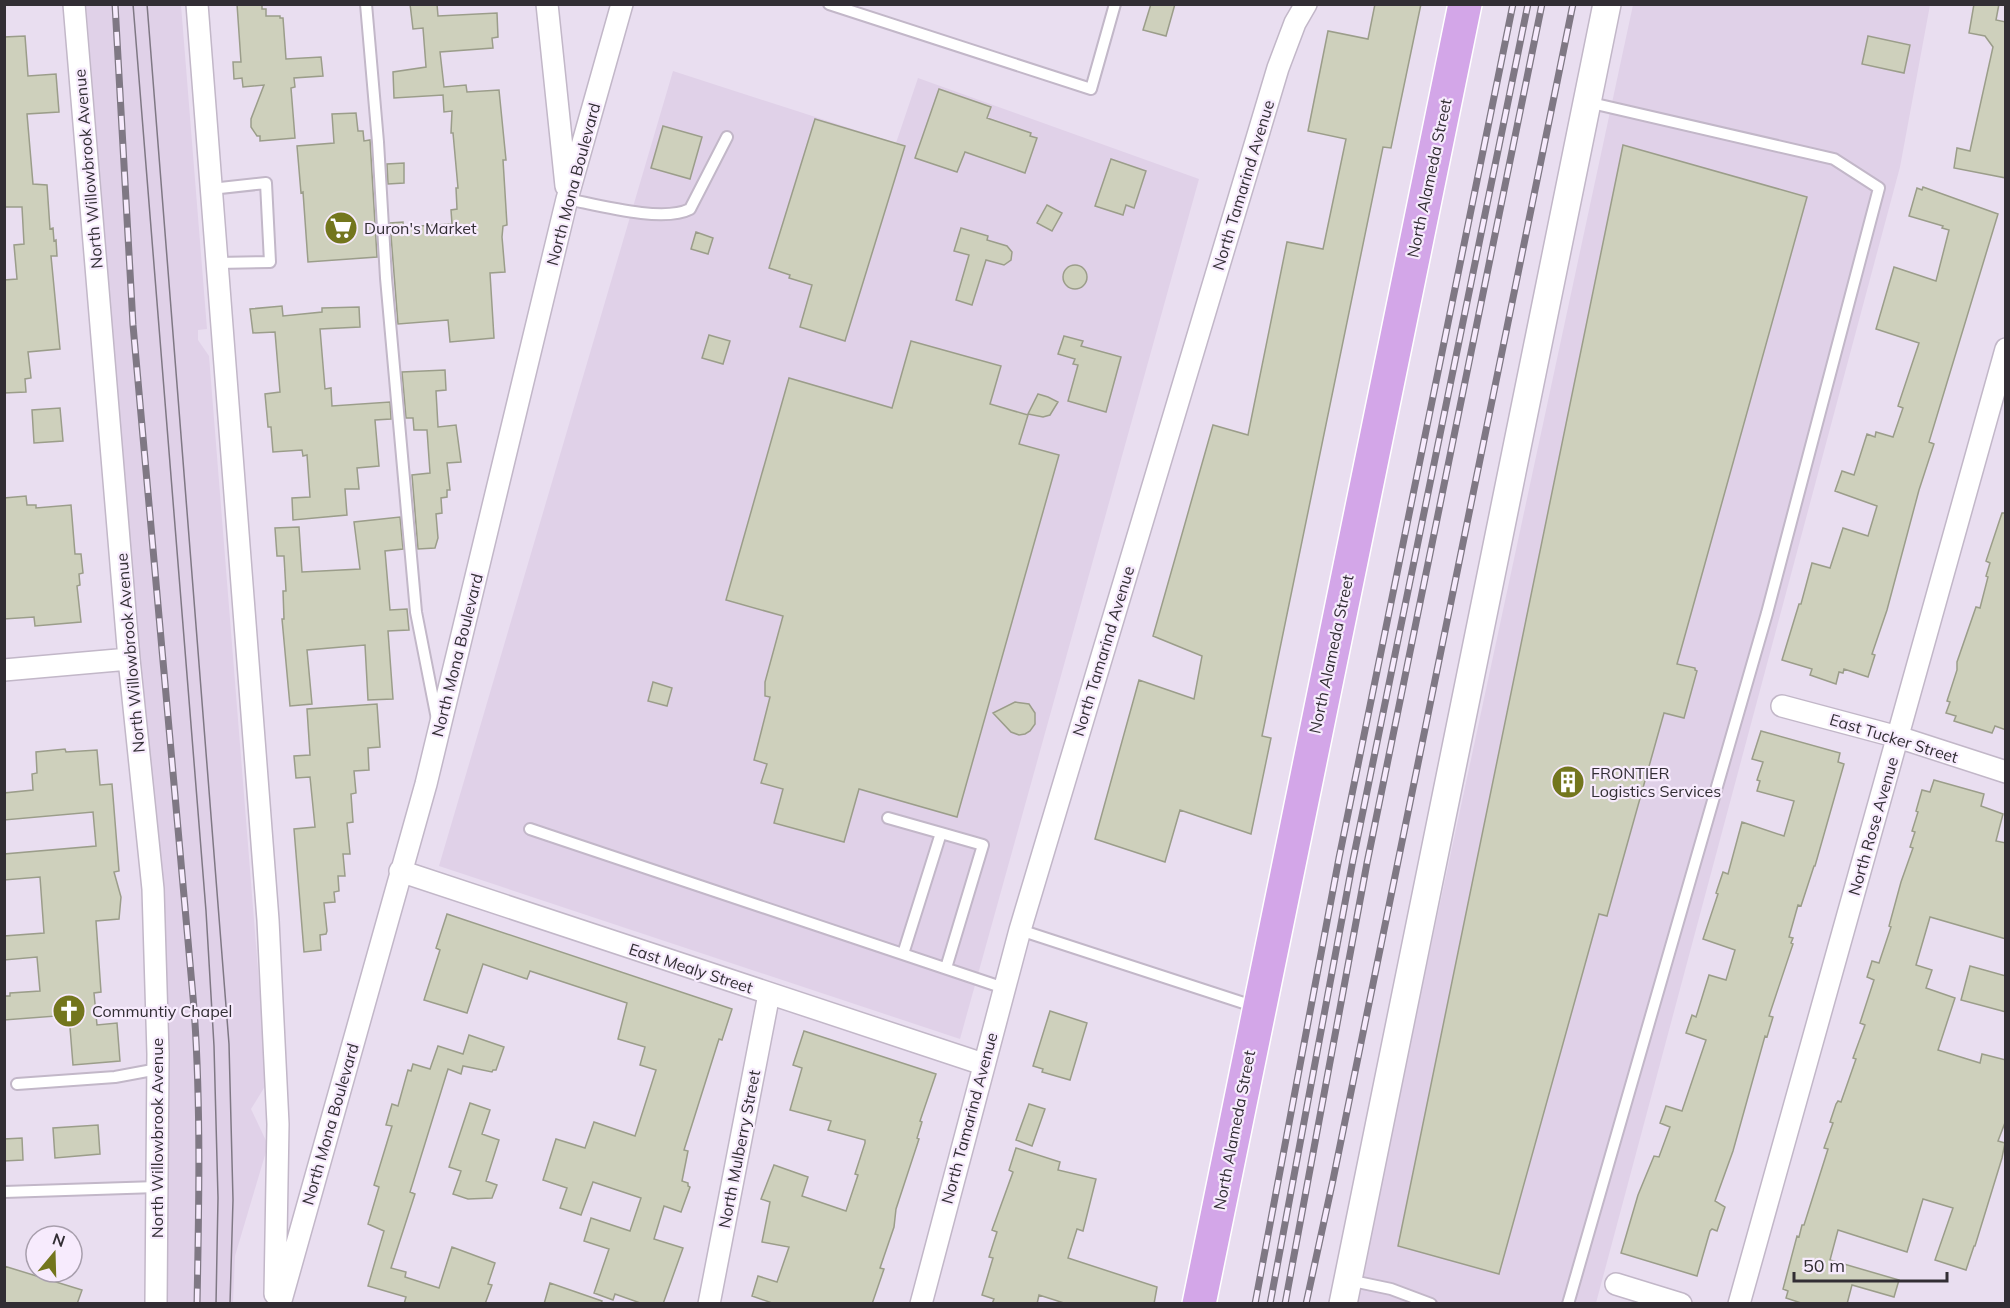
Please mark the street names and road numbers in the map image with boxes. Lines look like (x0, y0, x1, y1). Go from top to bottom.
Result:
street label: North Willowbrook Avenue (69, 68, 107, 270)
street label: North Alameda Street (1402, 96, 1456, 259)
street label: North Tamarind Avenue (1208, 98, 1278, 272)
street label: North Mona Boulevard (542, 101, 604, 267)
street label: North Willowbrook Avenue (111, 552, 149, 754)
street label: North Tamarind Avenue (1068, 564, 1138, 738)
street label: North Mona Boulevard (427, 571, 487, 739)
street label: North Alameda Street (1304, 572, 1358, 735)
street label: East Tucker Street (1827, 709, 1961, 767)
street label: North Rose Avenue (1844, 754, 1902, 898)
street label: East Mealy Street (626, 939, 756, 998)
street label: North Tamarind Avenue (936, 1030, 1002, 1206)
street label: North Willowbrook Avenue (147, 1038, 167, 1238)
street label: North Mona Boulevard (297, 1041, 363, 1207)
street label: North Alameda Street (1209, 1048, 1259, 1211)
street label: North Mulberry Street (714, 1068, 764, 1230)

